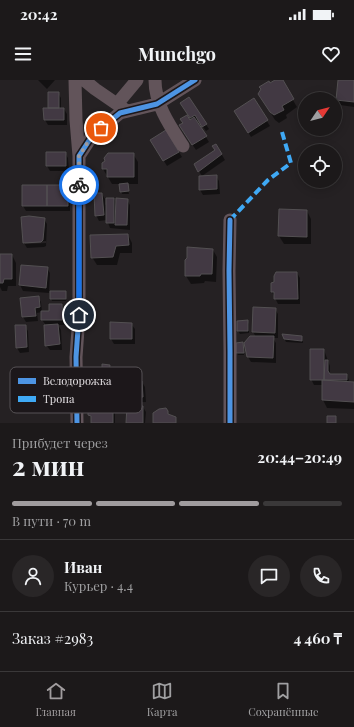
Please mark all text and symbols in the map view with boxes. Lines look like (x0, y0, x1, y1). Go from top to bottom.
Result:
text: 20:42 (20, 4, 58, 24)
text: Munchgo (138, 42, 216, 66)
icon: menu (12, 43, 34, 65)
icon: heart (320, 43, 342, 65)
north arrow (298, 92, 342, 136)
map controls (298, 92, 342, 188)
pin (84, 111, 118, 145)
icon: bag (90, 117, 112, 139)
button: locate (298, 144, 342, 188)
courier (59, 165, 99, 205)
icon: bike (68, 174, 90, 196)
pin (62, 298, 96, 332)
icon: home (68, 304, 90, 326)
legend (10, 367, 142, 413)
text: Велодорожка (43, 373, 112, 388)
text: Тропа (43, 391, 75, 406)
text: Прибудет через (12, 434, 108, 451)
text: 20:44–20:49 (257, 447, 342, 467)
text: 2 мин (12, 448, 84, 483)
text: В пути · 70 m (12, 512, 91, 529)
button: person (12, 555, 54, 597)
button: chat (248, 555, 290, 597)
button: phone (300, 555, 342, 597)
text: Иван (64, 557, 102, 577)
text: Курьер · 4.4 (64, 577, 133, 594)
text: Заказ #2983 (12, 628, 93, 648)
text: 4 460 ₸ (293, 628, 342, 648)
tab: Главная (35, 680, 76, 719)
tab: Карта (147, 680, 178, 719)
tab: Сохранённые (248, 680, 319, 719)

